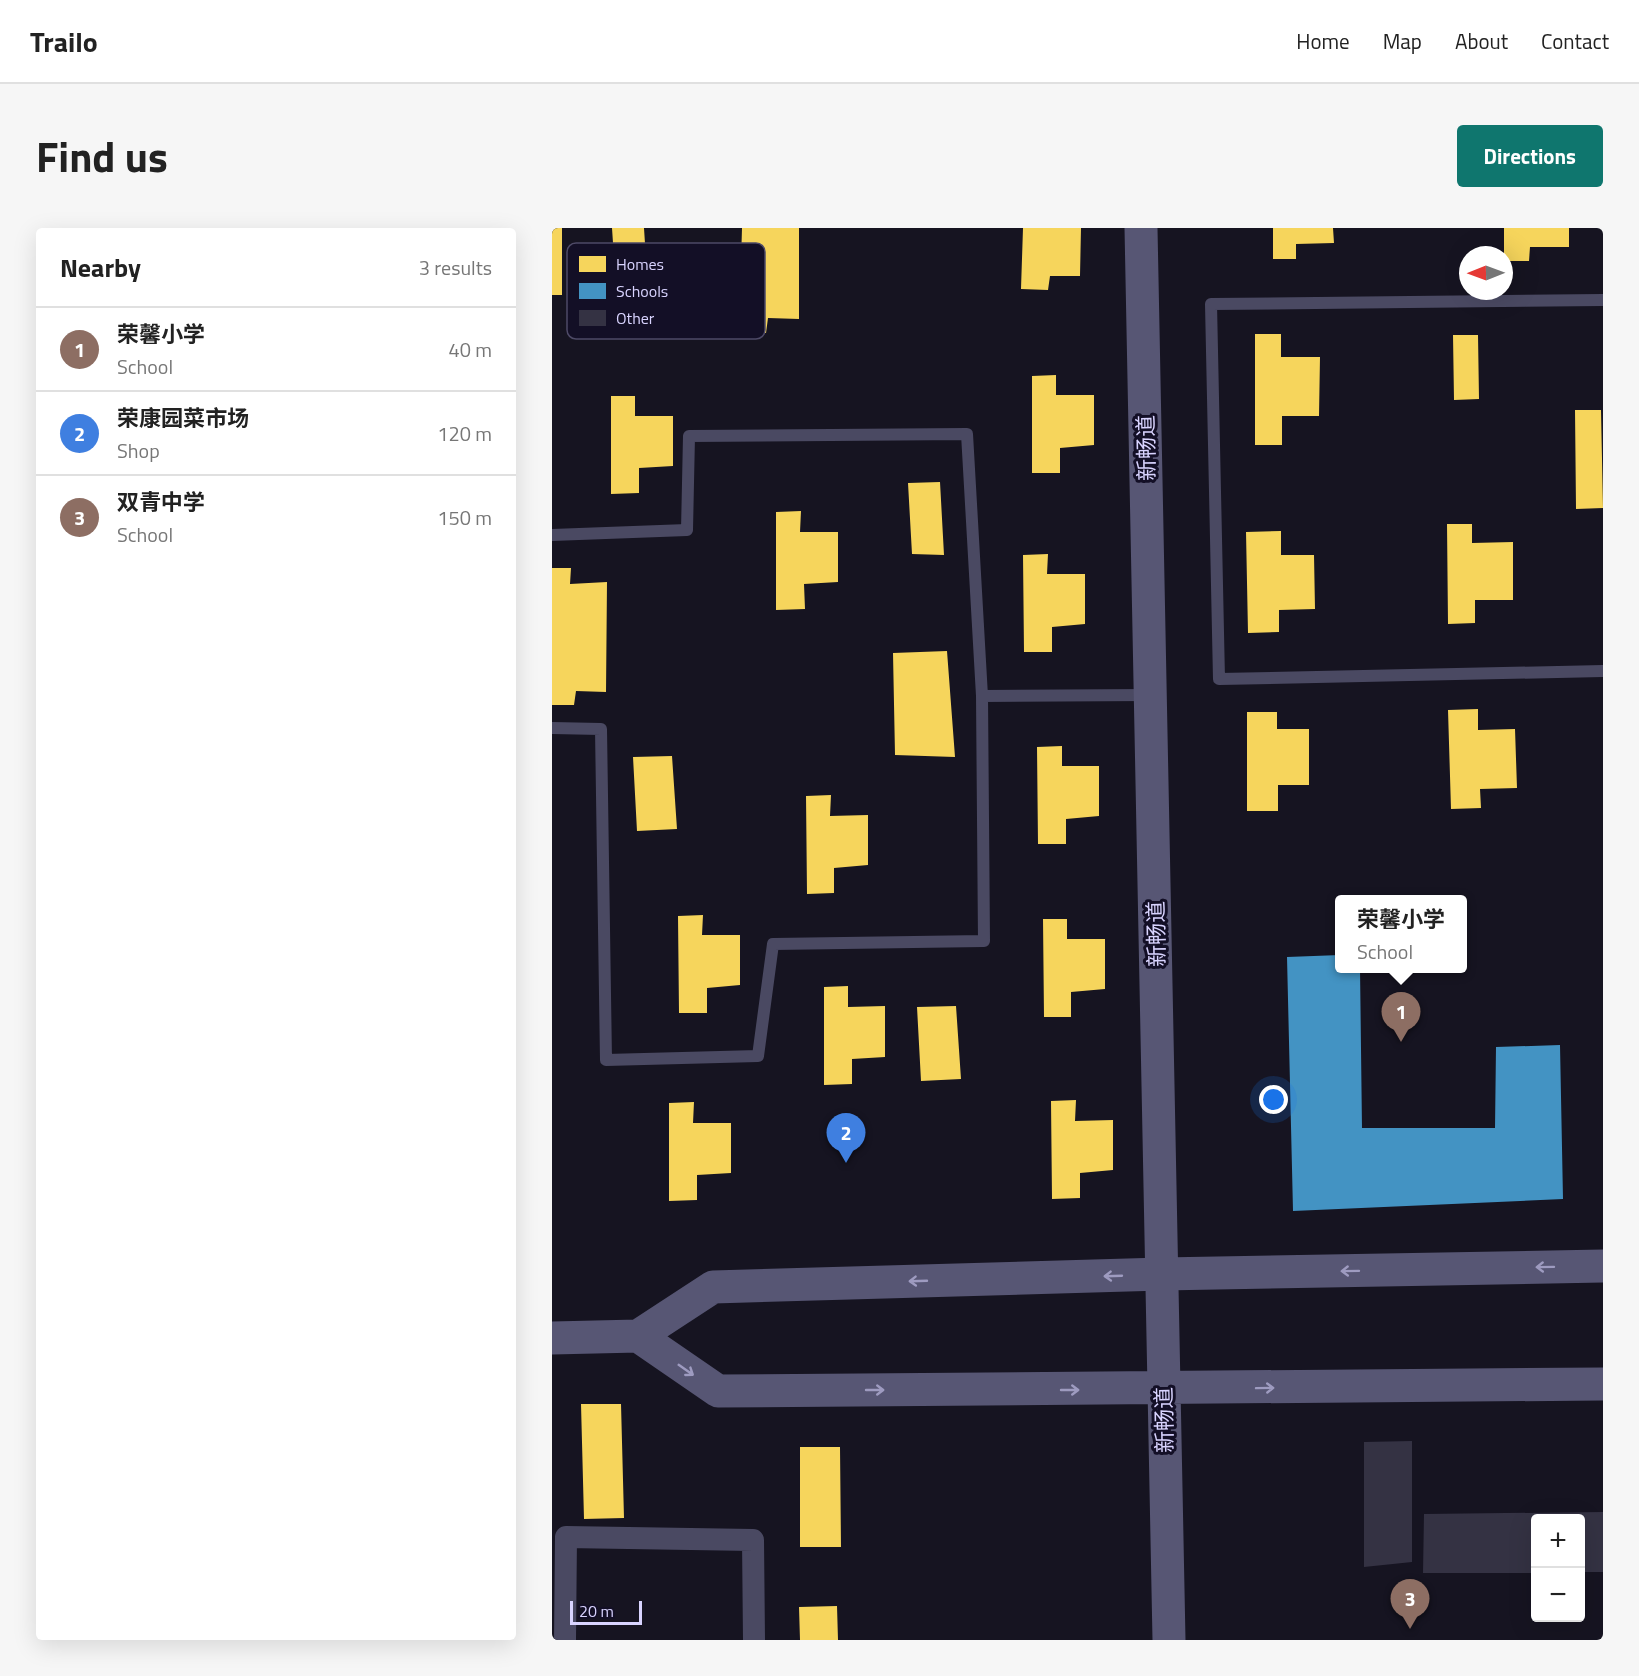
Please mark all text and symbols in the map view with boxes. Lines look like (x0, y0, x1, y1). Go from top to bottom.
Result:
text: Trailo (30, 20, 98, 63)
text: Home (1296, 25, 1350, 57)
text: Map (1383, 25, 1422, 57)
text: About (1455, 25, 1508, 57)
text: Contact (1541, 25, 1609, 57)
text: Find us (36, 124, 168, 188)
button: Directions (1457, 125, 1603, 187)
legend (567, 243, 765, 339)
north arrow (1459, 246, 1513, 300)
text: Nearby (60, 248, 141, 287)
text: 3 results (419, 252, 492, 283)
text: Homes (616, 252, 664, 276)
text: Schools (616, 279, 668, 303)
text: Other (616, 306, 655, 330)
text: 荣馨小学 (117, 317, 205, 351)
text: 1 (74, 334, 85, 365)
text: 40 m (448, 334, 492, 365)
text: School (117, 351, 173, 382)
text: 荣康园菜市场 (117, 401, 249, 435)
street label: 新畅道 (1128, 415, 1164, 481)
text: 2 (74, 418, 85, 449)
text: 120 m (437, 418, 492, 449)
text: Shop (117, 435, 160, 466)
text: 双青中学 (117, 485, 205, 519)
text: 3 (74, 502, 85, 533)
text: 150 m (437, 502, 492, 533)
text: School (117, 519, 173, 550)
popup (1335, 895, 1467, 973)
street label: 新畅道 (1138, 901, 1174, 967)
text: 荣馨小学 (1357, 902, 1445, 936)
text: School (1357, 936, 1413, 967)
pin: 1 (1382, 992, 1420, 1042)
your location (1259, 1085, 1288, 1114)
pin: 2 (826, 1114, 866, 1163)
one-way arrow (1535, 1261, 1555, 1273)
one-way arrow (1340, 1265, 1360, 1276)
one-way arrow (1103, 1270, 1123, 1281)
one-way arrow (908, 1275, 928, 1287)
one-way arrow (678, 1363, 695, 1376)
one-way arrow (1254, 1382, 1274, 1394)
one-way arrow (864, 1384, 884, 1396)
one-way arrow (1059, 1384, 1079, 1396)
street label: 新畅道 (1146, 1387, 1182, 1453)
map controls (1531, 1514, 1585, 1622)
button: + (1531, 1514, 1585, 1568)
button: − (1531, 1568, 1585, 1622)
pin: 3 (1390, 1580, 1430, 1629)
scale bar (570, 1598, 642, 1626)
text: 20 m (579, 1599, 614, 1623)

